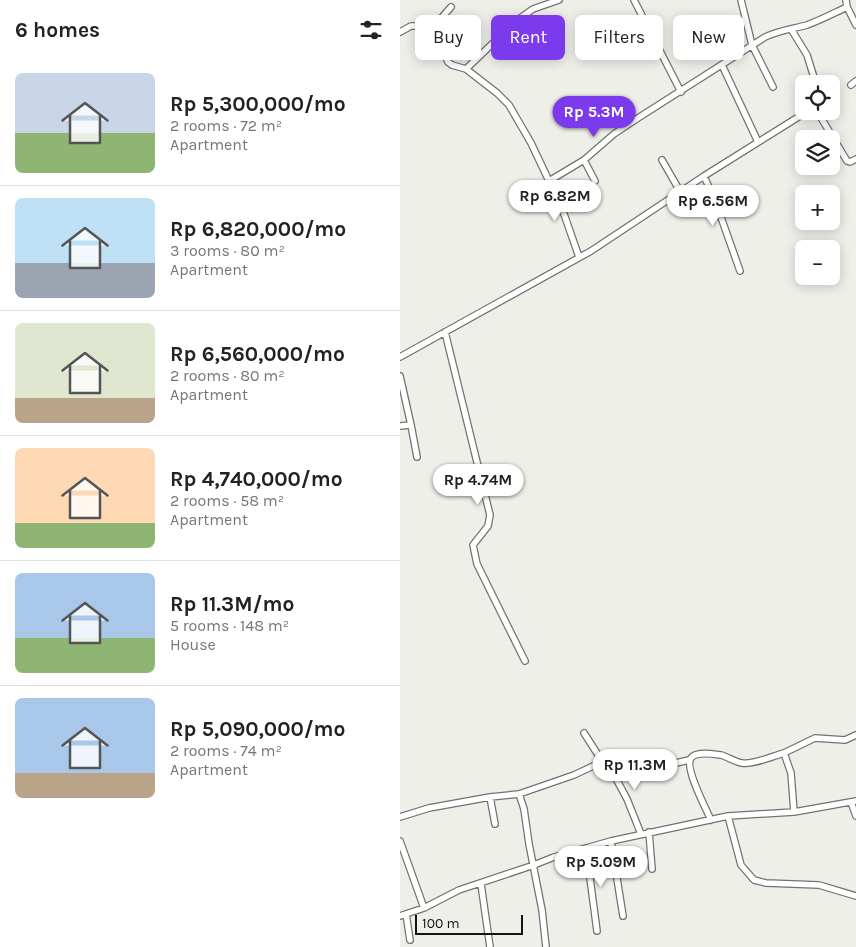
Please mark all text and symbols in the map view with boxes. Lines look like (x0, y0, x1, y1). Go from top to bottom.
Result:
chip: Buy (415, 15, 481, 60)
chip: Rent (491, 15, 565, 60)
chip: Filters (575, 15, 663, 60)
chip: New (673, 15, 744, 60)
icon: filters (357, 16, 385, 44)
text: 6 homes (15, 18, 100, 42)
map controls (795, 75, 840, 285)
button: locate (795, 75, 840, 120)
text: Rp 5,300,000/mo (170, 92, 346, 116)
icon: home (55, 93, 115, 153)
pin: Rp 5.3M (548, 96, 640, 138)
text: Rp 5.3M (564, 102, 624, 121)
text: 2 rooms · 72 m² (170, 116, 282, 135)
button: layers (795, 130, 840, 175)
text: Apartment (170, 135, 248, 154)
pin: Rp 6.82M (503, 180, 607, 222)
pin: Rp 6.56M (661, 184, 765, 227)
button: + (795, 185, 840, 230)
text: Rp 6.82M (519, 186, 591, 205)
text: Rp 6.56M (678, 191, 748, 210)
text: Rp 6,820,000/mo (170, 217, 346, 241)
icon: home (55, 218, 115, 278)
button: − (795, 240, 840, 285)
text: 3 rooms · 80 m² (170, 241, 285, 260)
text: Apartment (170, 260, 248, 279)
text: Rp 6,560,000/mo (170, 342, 345, 366)
icon: home (55, 343, 115, 403)
text: 2 rooms · 80 m² (170, 366, 285, 385)
text: Apartment (170, 385, 248, 404)
pin: Rp 4.74M (426, 464, 530, 506)
text: Rp 4,740,000/mo (170, 467, 343, 491)
icon: home (55, 468, 115, 528)
text: Rp 4.74M (444, 470, 512, 489)
text: 2 rooms · 58 m² (170, 491, 284, 510)
text: Apartment (170, 510, 248, 529)
text: Rp 11.3M/mo (170, 592, 294, 616)
icon: home (55, 593, 115, 653)
text: 5 rooms · 148 m² (170, 616, 289, 635)
text: House (170, 635, 216, 654)
text: Rp 5,090,000/mo (170, 717, 345, 741)
icon: home (55, 718, 115, 778)
text: 2 rooms · 74 m² (170, 741, 282, 760)
pin: Rp 11.3M (583, 748, 687, 791)
text: Rp 11.3M (604, 755, 666, 774)
text: Apartment (170, 760, 248, 779)
pin: Rp 5.09M (549, 846, 653, 888)
text: Rp 5.09M (566, 852, 636, 871)
scale bar (415, 912, 522, 935)
text: 100 m (422, 915, 460, 932)

